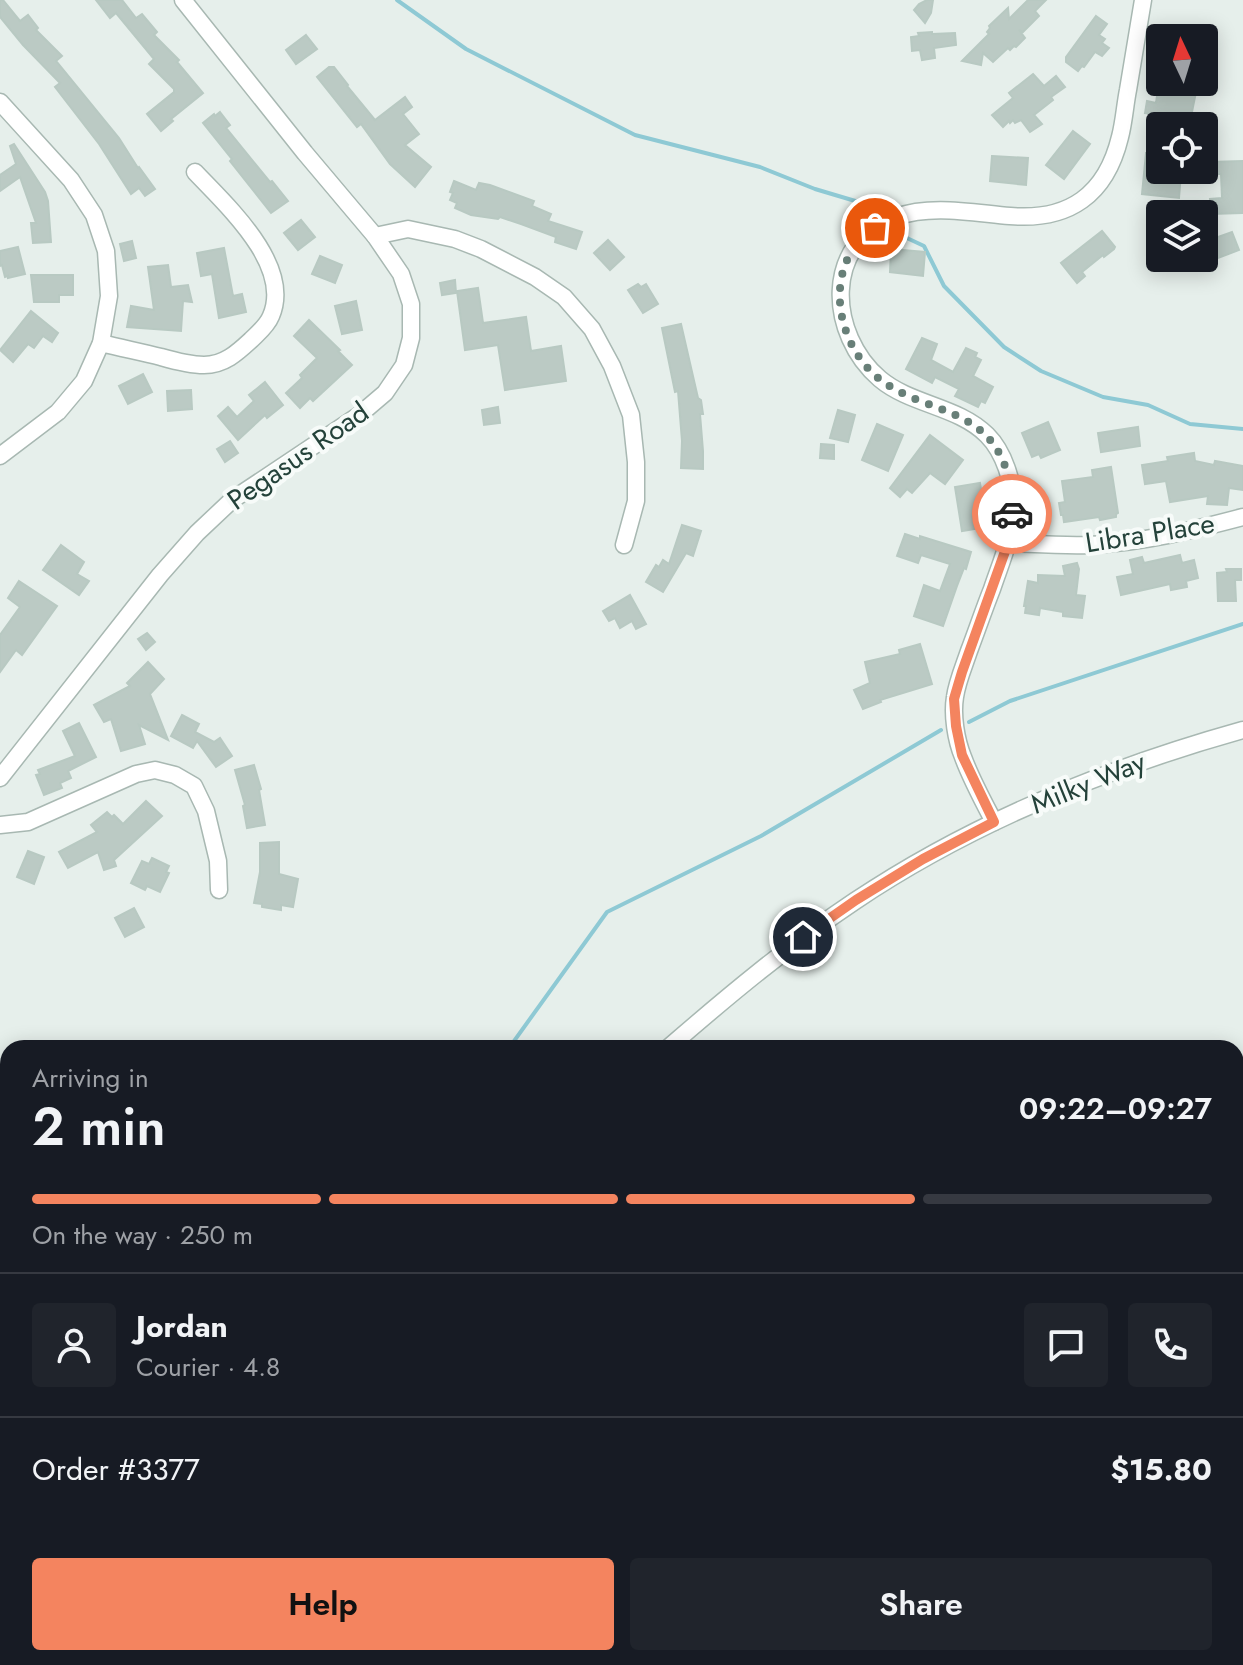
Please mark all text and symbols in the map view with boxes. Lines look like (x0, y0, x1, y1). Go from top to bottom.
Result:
north arrow (1146, 24, 1218, 96)
map controls (1146, 24, 1218, 272)
button: locate (1146, 112, 1218, 184)
pin (841, 194, 909, 262)
button: layers (1146, 200, 1218, 272)
icon: bag (853, 206, 897, 250)
street label: Pegasus Road (219, 392, 377, 520)
courier (972, 474, 1052, 554)
icon: car (990, 492, 1034, 536)
street label: Libra Place (1082, 503, 1218, 563)
street label: Milky Way (1024, 741, 1152, 825)
pin (769, 903, 837, 971)
icon: home (781, 915, 825, 959)
text: Arriving in (32, 1059, 149, 1097)
text: 09:22–09:27 (1019, 1087, 1212, 1130)
text: 2 min (32, 1089, 165, 1165)
text: On the way · 250 m (32, 1216, 253, 1254)
button: person (32, 1303, 116, 1387)
button: chat (1024, 1303, 1108, 1387)
button: phone (1128, 1303, 1212, 1387)
text: Jordan (136, 1305, 228, 1348)
text: Courier · 4.8 (136, 1348, 280, 1386)
text: Order #3377 (32, 1448, 200, 1491)
text: $15.80 (1110, 1448, 1212, 1491)
button: Help (32, 1558, 614, 1650)
button: Share (630, 1558, 1212, 1650)

